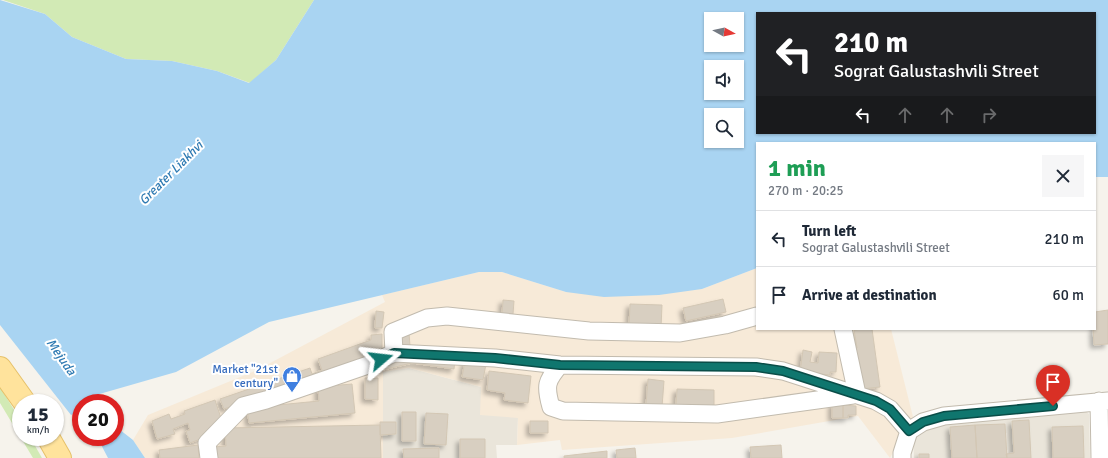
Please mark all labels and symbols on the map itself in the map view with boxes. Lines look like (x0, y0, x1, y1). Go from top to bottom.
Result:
north arrow (704, 12, 744, 52)
water label: Greater Liakhvi (136, 137, 207, 208)
water label: Mejuda (43, 336, 80, 379)
position arrow (360, 338, 402, 380)
place label: Market "21st century" (212, 362, 278, 391)
shop icon: Market "21st century" (281, 365, 303, 393)
pin (1036, 365, 1070, 406)
speed limit sign: 20 (72, 394, 124, 446)

